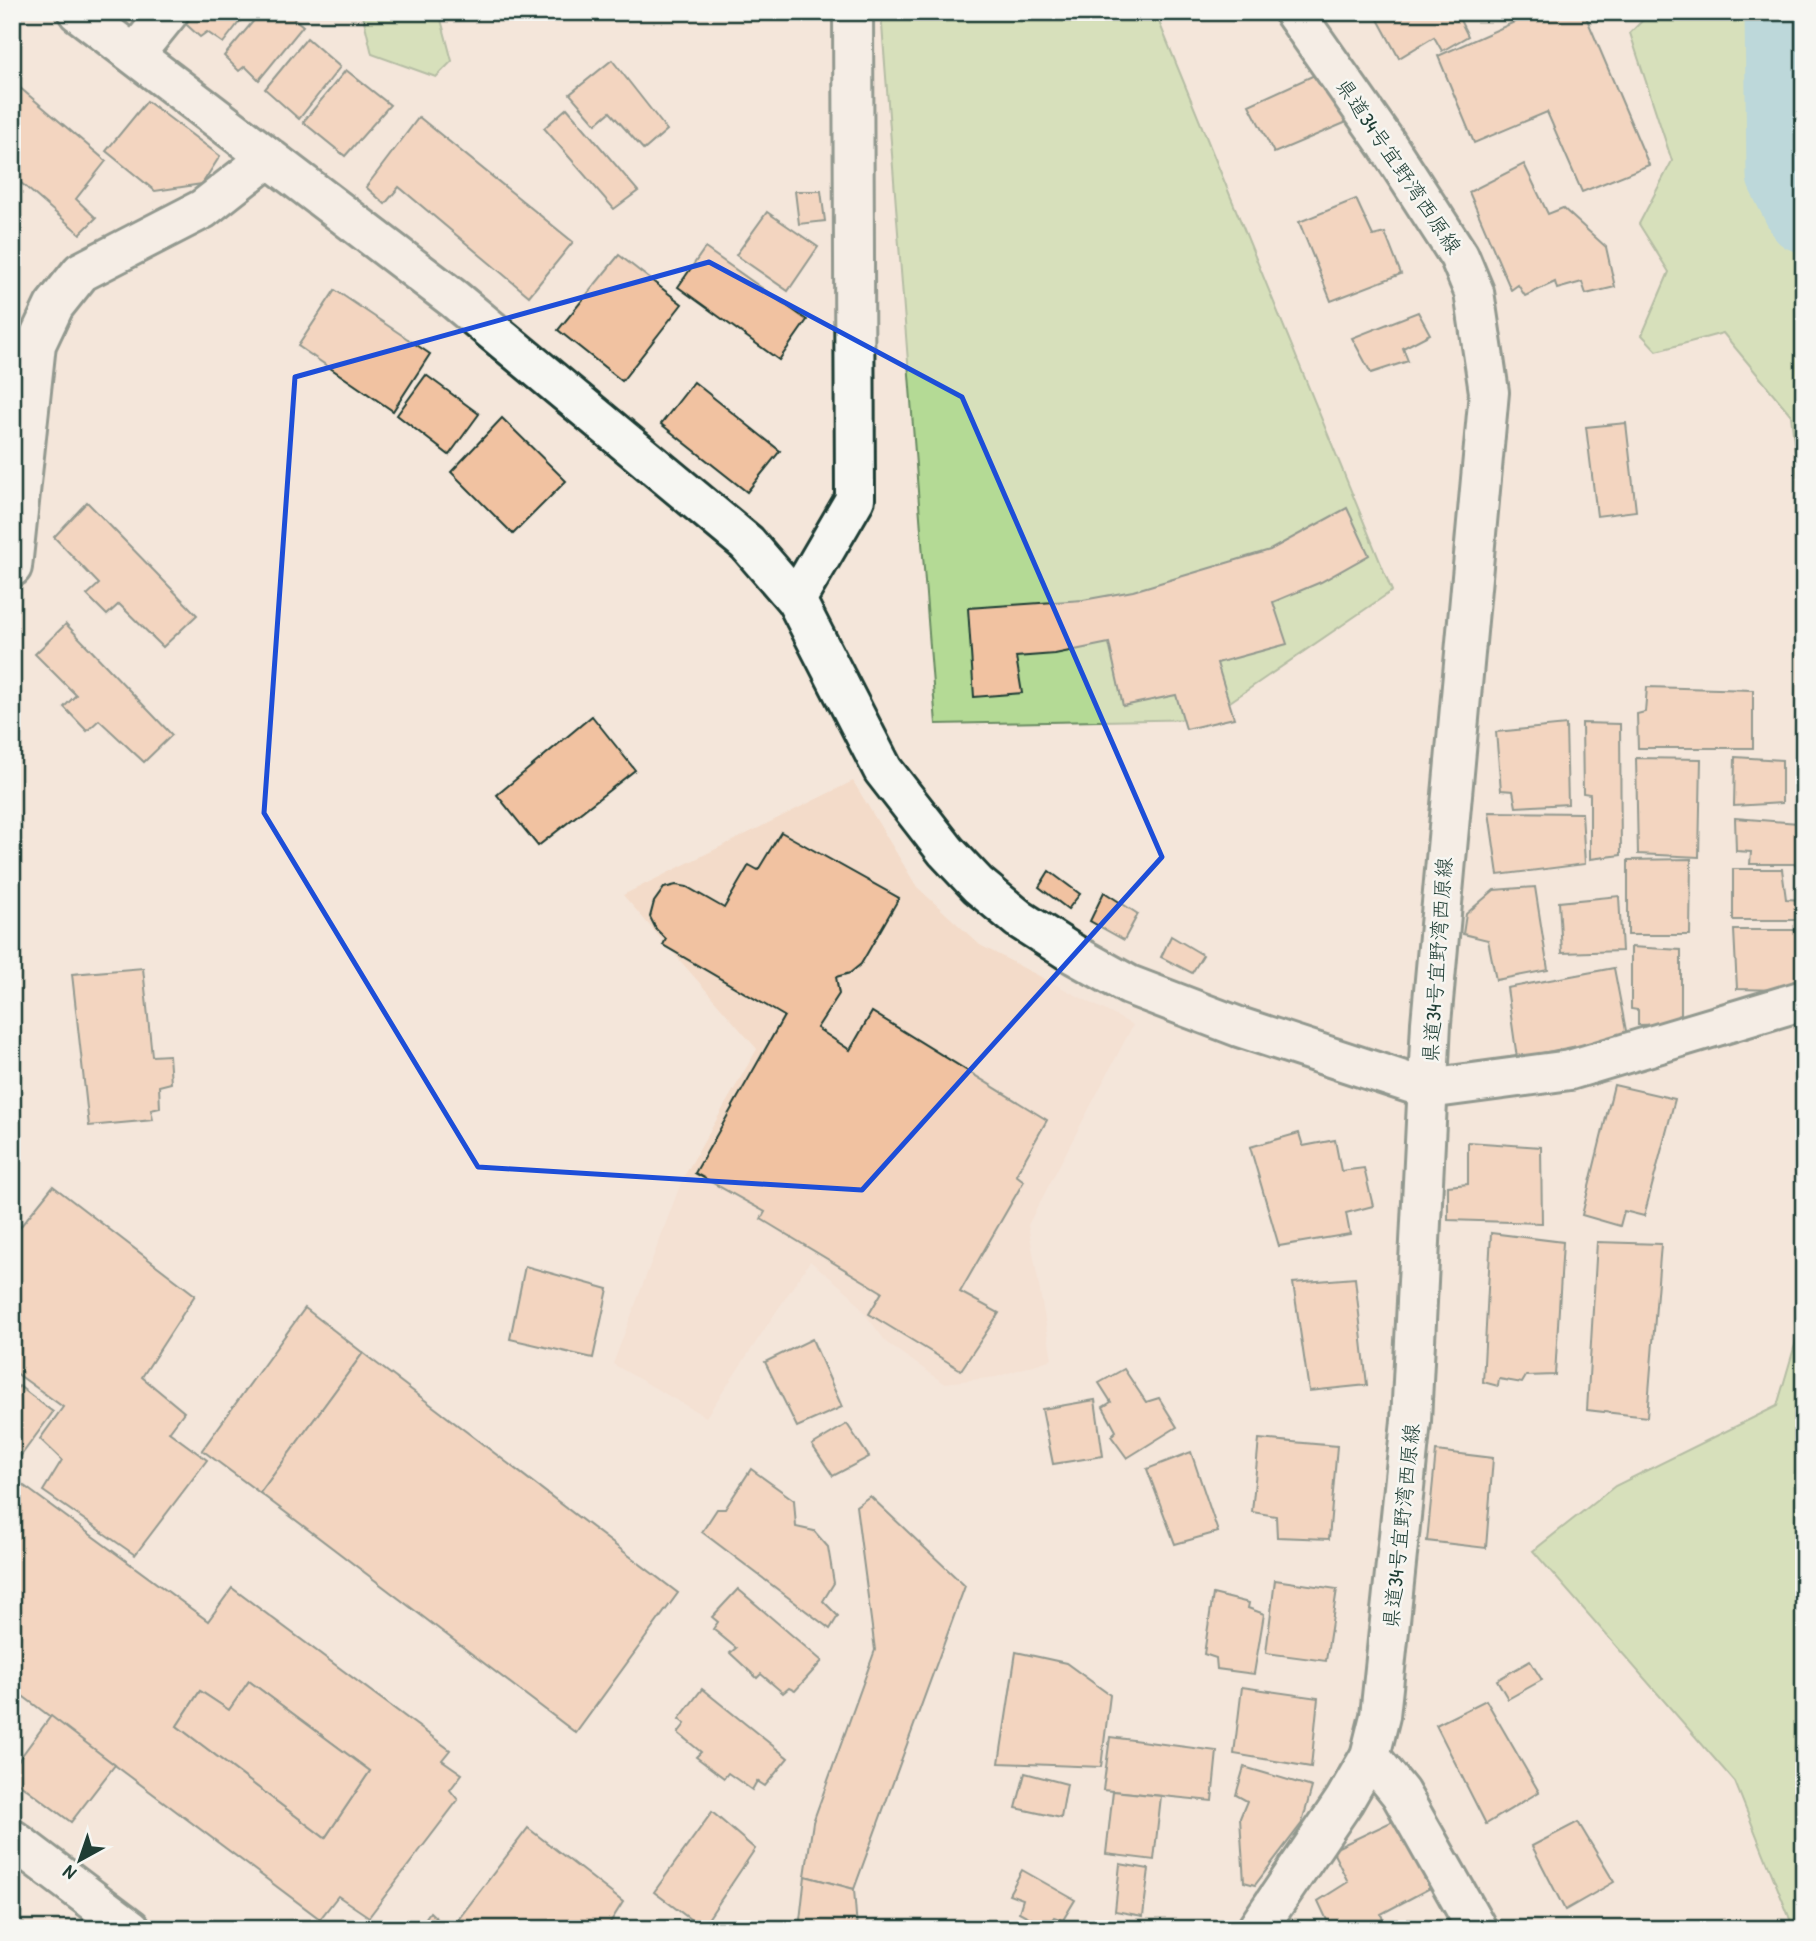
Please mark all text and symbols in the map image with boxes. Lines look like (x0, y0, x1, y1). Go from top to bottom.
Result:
street label: 県道34号宜野湾西原線 (1329, 72, 1469, 260)
street label: 県道34号宜野湾西原線 (1415, 856, 1459, 1064)
street label: 県道34号宜野湾西原線 (1376, 1422, 1426, 1630)
north arrow (46, 1826, 116, 1896)
text: N (57, 1860, 81, 1886)

